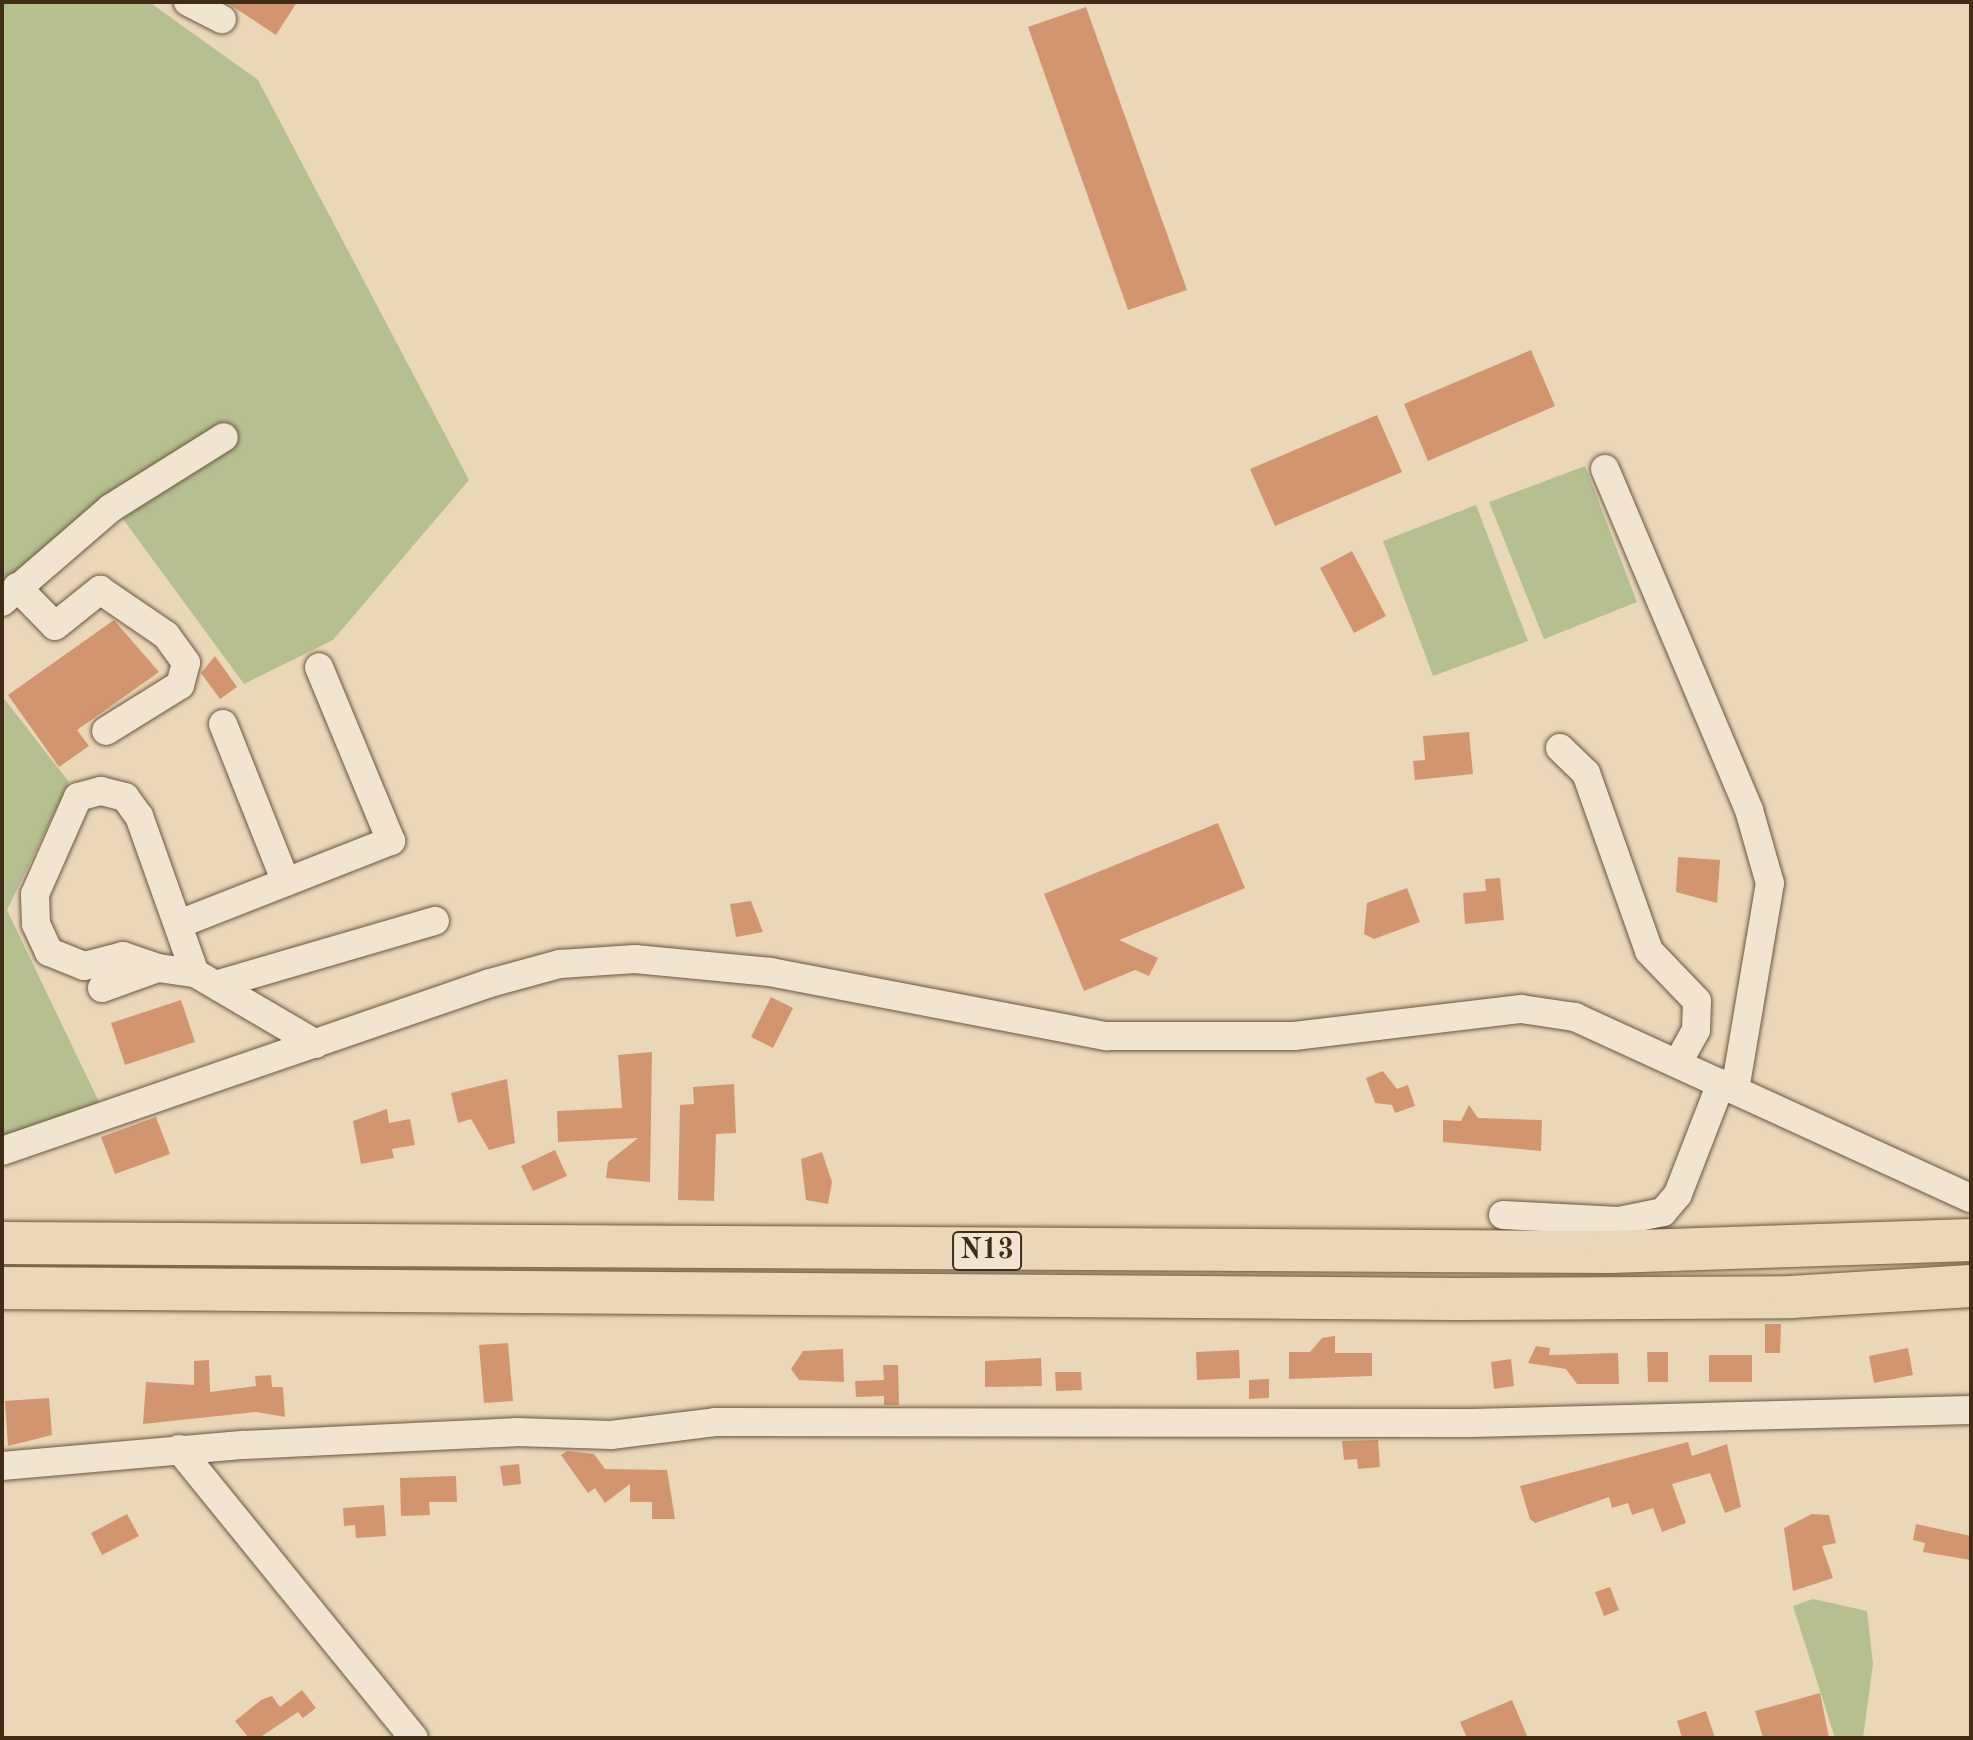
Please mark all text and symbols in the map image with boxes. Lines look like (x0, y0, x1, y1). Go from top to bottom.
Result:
road number: N13 (951, 1227, 1023, 1275)

